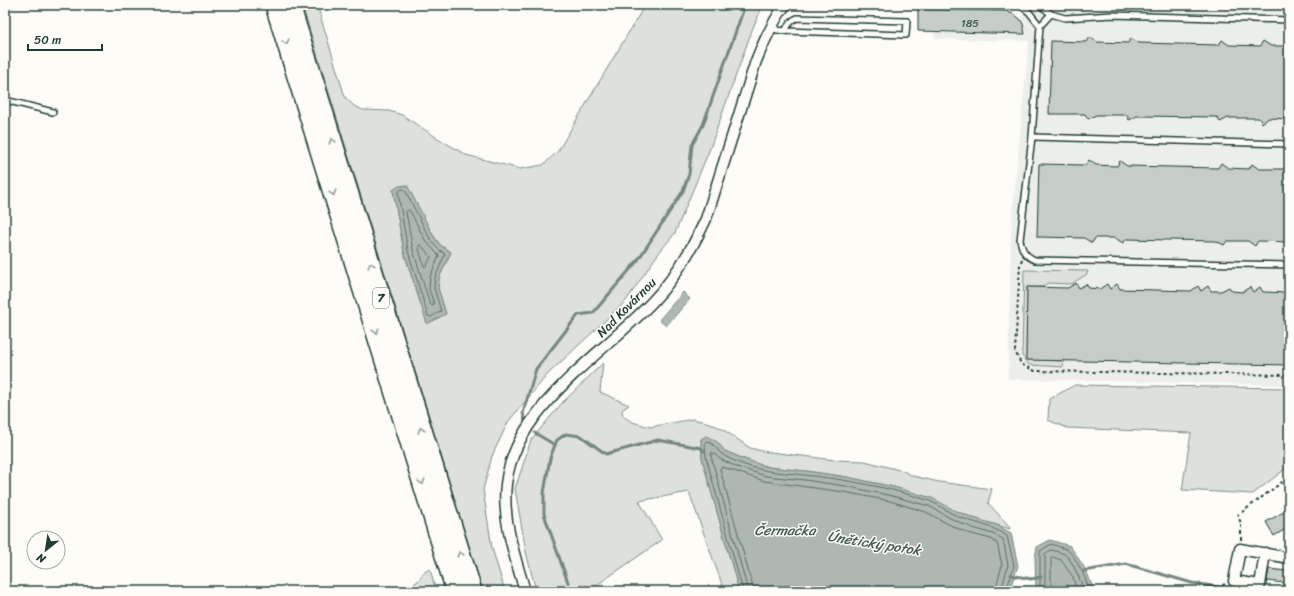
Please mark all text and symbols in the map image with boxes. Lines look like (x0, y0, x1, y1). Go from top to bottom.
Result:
house number: 185 (961, 14, 979, 33)
scale bar (28, 26, 102, 52)
text: 50 m (34, 29, 61, 51)
one-way arrow (281, 39, 290, 46)
one-way arrow (328, 138, 337, 145)
one-way arrow (328, 189, 337, 196)
one-way arrow (367, 262, 376, 269)
street label: Nad Kovárnou (591, 272, 662, 343)
road number: 7 (373, 288, 389, 308)
one-way arrow (371, 327, 380, 334)
one-way arrow (417, 426, 426, 433)
one-way arrow (417, 478, 426, 485)
water label: Čermačka (755, 518, 817, 543)
water label: Únětický potok (826, 524, 924, 563)
north arrow (26, 530, 66, 570)
text: N (33, 548, 50, 569)
one-way arrow (456, 550, 465, 557)

